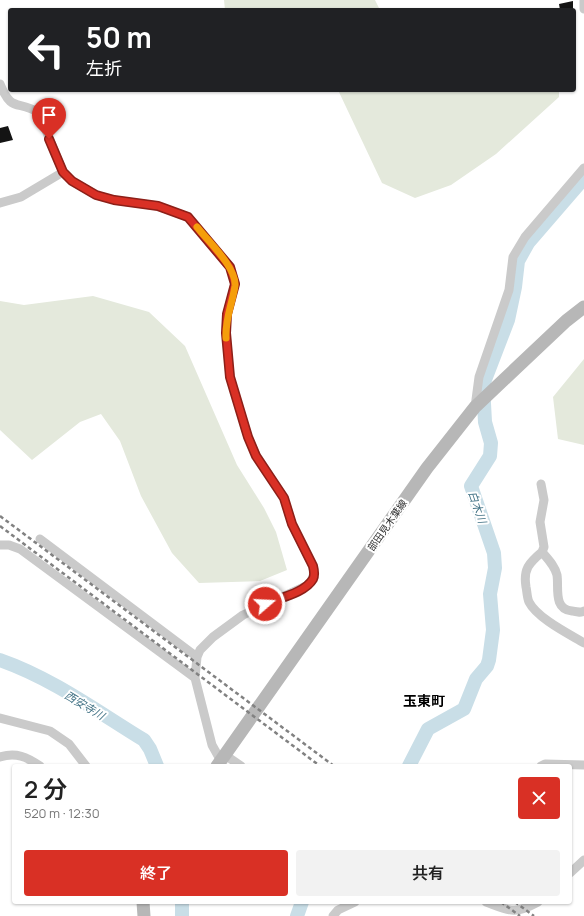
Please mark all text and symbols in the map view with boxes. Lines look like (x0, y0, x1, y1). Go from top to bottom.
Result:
text: 50 m (86, 18, 152, 56)
icon: left (20, 24, 72, 76)
text: 左折 (86, 56, 122, 80)
pin (32, 98, 66, 139)
icon: arrive (38, 104, 60, 126)
water label: 白木川 (466, 489, 491, 526)
street label: 部田見木葉線 (364, 496, 410, 554)
position arrow (244, 583, 286, 625)
water label: 西安寺川 (62, 687, 109, 723)
district label: 玉東町 (403, 691, 445, 710)
text: 2 分 (24, 772, 67, 805)
button: close (518, 777, 560, 819)
text: 520 m · 12:30 (24, 804, 100, 822)
button: 終了 (24, 850, 288, 896)
button: 共有 (296, 850, 560, 896)

